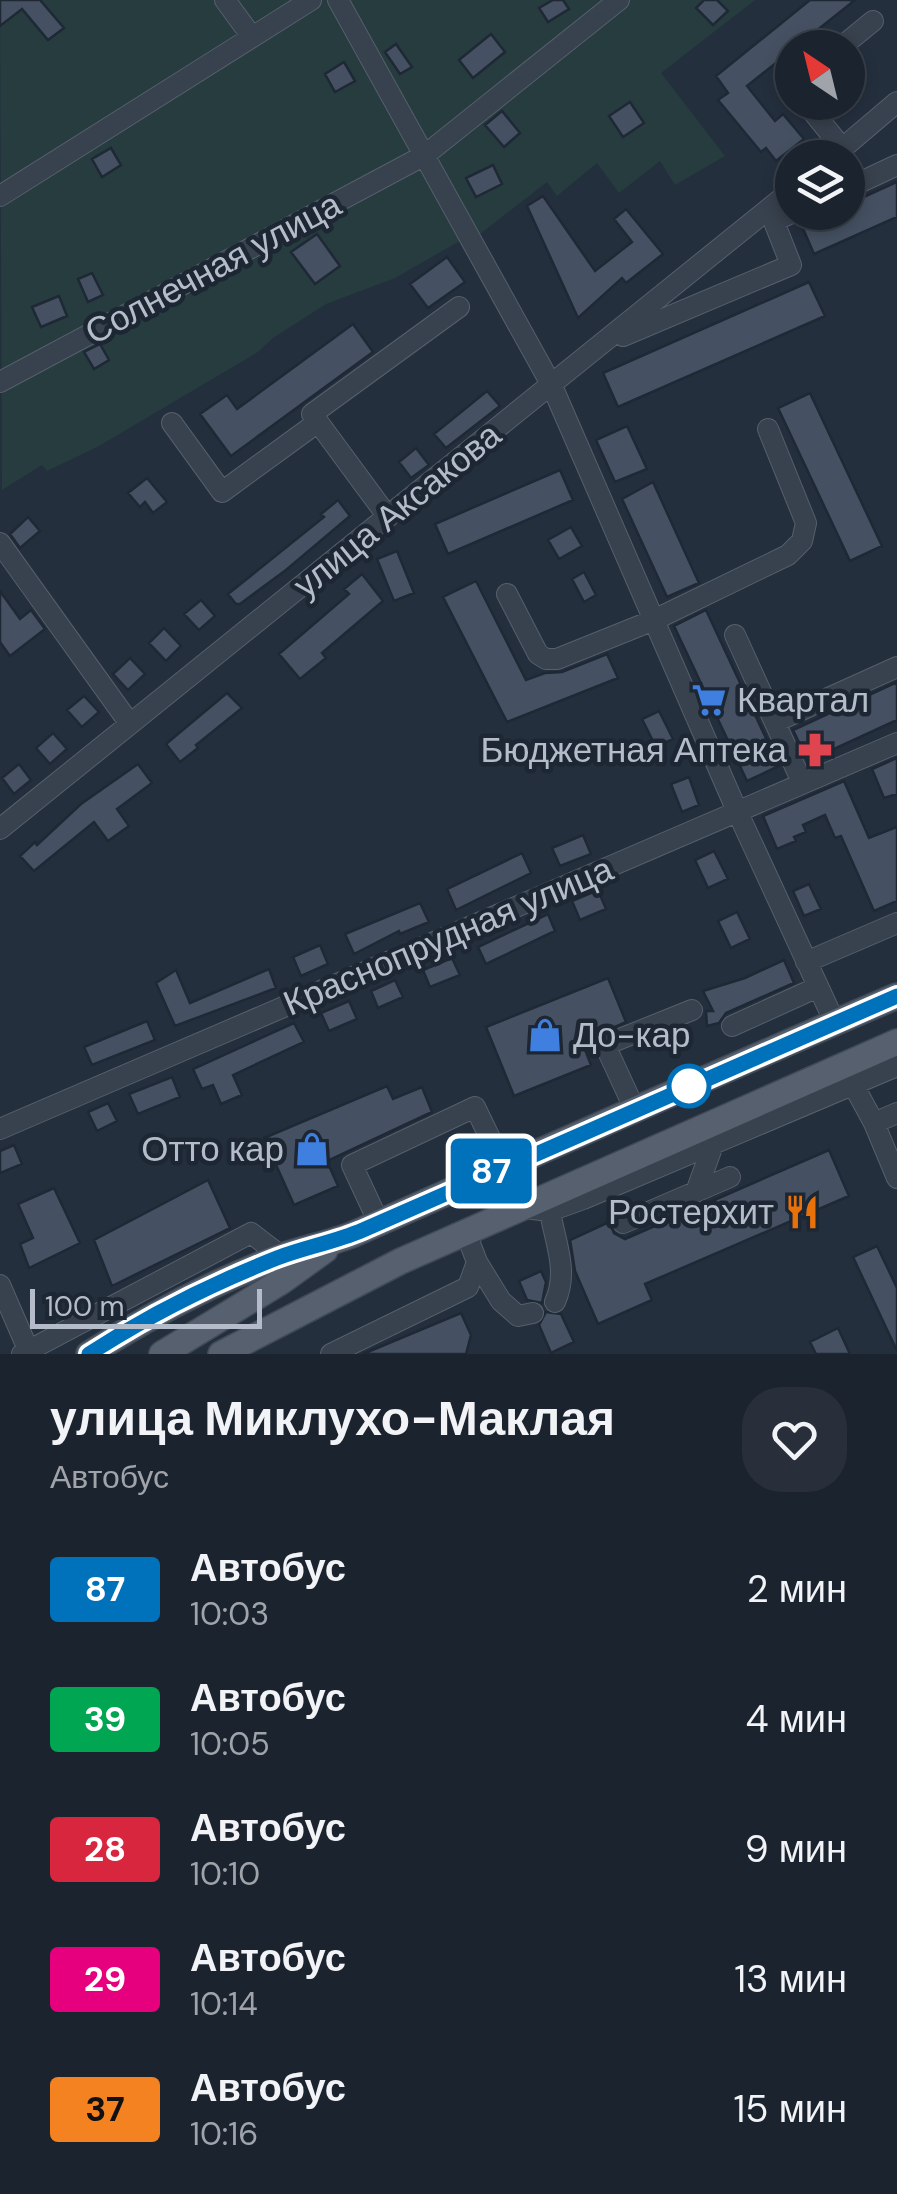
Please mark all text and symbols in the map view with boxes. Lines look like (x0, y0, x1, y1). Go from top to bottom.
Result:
north arrow (775, 30, 865, 120)
map controls (775, 30, 865, 230)
button: layers (775, 140, 865, 230)
street label: Солнечная улица (77, 181, 349, 355)
street label: улица Аксакова (284, 412, 511, 608)
place label: Квартал (737, 677, 869, 723)
supermarket icon: Квартал (690, 681, 728, 719)
place label: Бюджетная Аптека (480, 727, 788, 773)
pharmacy icon: Бюджетная Аптека (796, 731, 834, 769)
street label: Краснопрудная улица (276, 846, 620, 1026)
place label: До-кар (573, 1012, 691, 1058)
shop icon: До-кар (526, 1016, 564, 1054)
unlabelled marker (668, 1065, 710, 1107)
place label: Отто кар (141, 1126, 284, 1172)
shop icon: Отто кар (293, 1130, 331, 1168)
line badge: 87 (446, 1138, 536, 1204)
text: 87 (471, 1148, 511, 1194)
place label: Ростерхит (608, 1189, 774, 1235)
restaurant icon: Ростерхит (783, 1193, 821, 1231)
scale bar (30, 1284, 262, 1328)
text: 100 m (45, 1288, 124, 1325)
text: улица Миклухо-Маклая (50, 1387, 615, 1450)
button: heart (742, 1387, 847, 1492)
text: Автобус (50, 1456, 169, 1498)
text: Автобус (190, 1543, 346, 1593)
text: 2 мин (747, 1564, 847, 1614)
text: 87 (85, 1566, 125, 1612)
text: 10:03 (190, 1593, 269, 1635)
text: Автобус (190, 1673, 346, 1723)
text: 4 мин (745, 1694, 847, 1744)
text: 39 (84, 1696, 126, 1742)
text: 10:05 (190, 1723, 270, 1765)
text: Автобус (190, 1803, 346, 1853)
text: 9 мин (745, 1824, 847, 1874)
text: 28 (84, 1826, 126, 1872)
text: 10:10 (190, 1853, 260, 1895)
text: Автобус (190, 1933, 346, 1983)
text: 13 мин (734, 1954, 847, 2004)
text: 29 (84, 1956, 126, 2002)
text: 10:14 (190, 1983, 258, 2025)
text: Автобус (190, 2063, 346, 2113)
text: 15 мин (734, 2084, 847, 2134)
text: 37 (85, 2086, 125, 2132)
text: 10:16 (190, 2113, 258, 2155)

